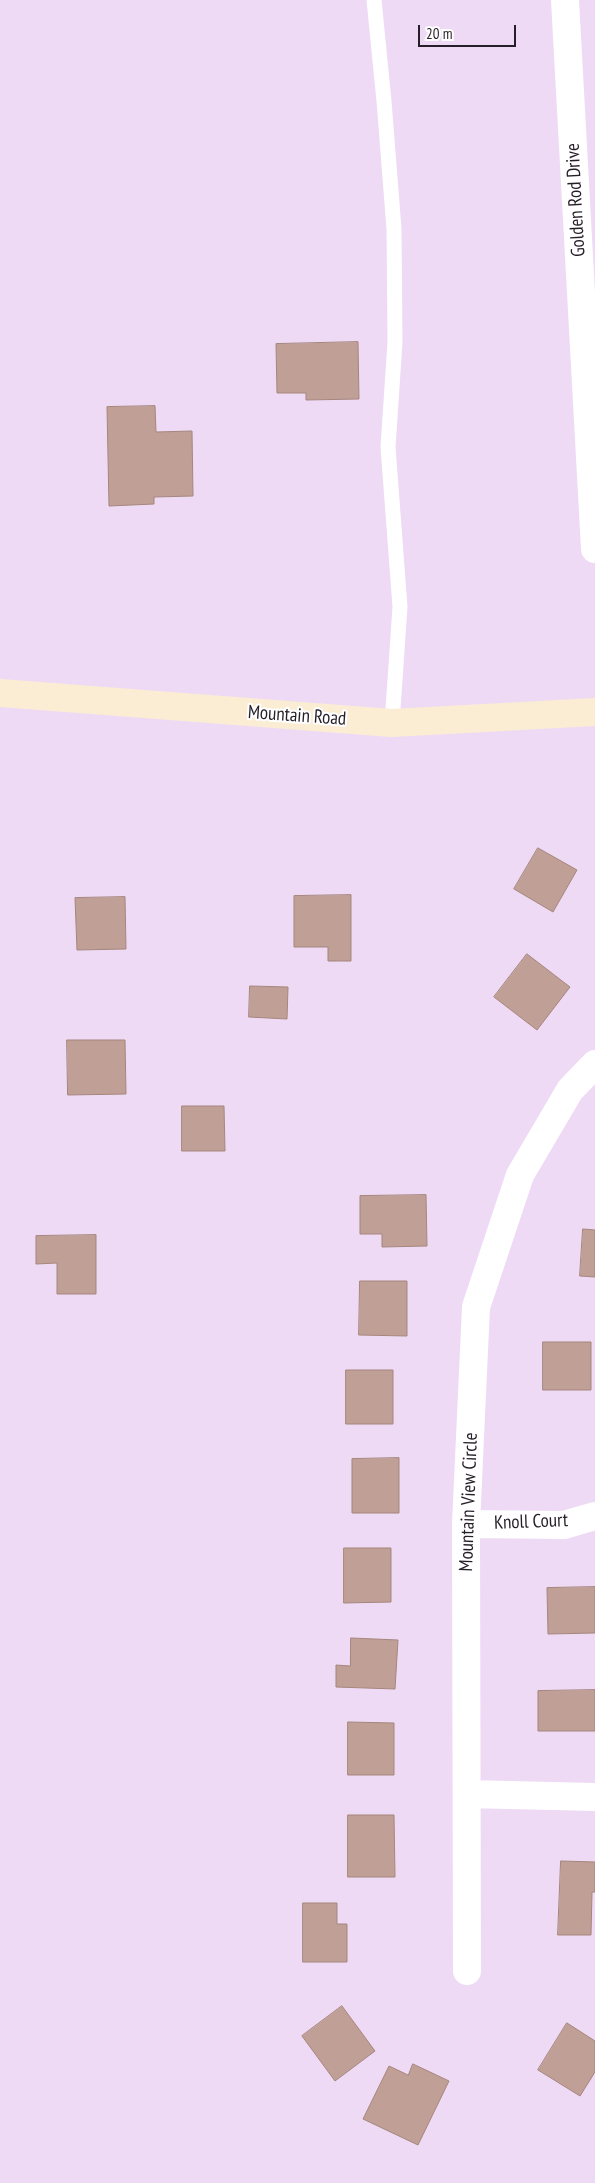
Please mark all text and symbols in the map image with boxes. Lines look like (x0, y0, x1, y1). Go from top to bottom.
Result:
scale bar (420, 15, 518, 47)
text: 20 m (426, 24, 452, 43)
street label: Golden Rod Drive (562, 143, 590, 257)
street label: Mountain Road (247, 701, 347, 731)
street label: Mountain View Circle (455, 1432, 483, 1572)
street label: Knoll Court (494, 1509, 568, 1535)

